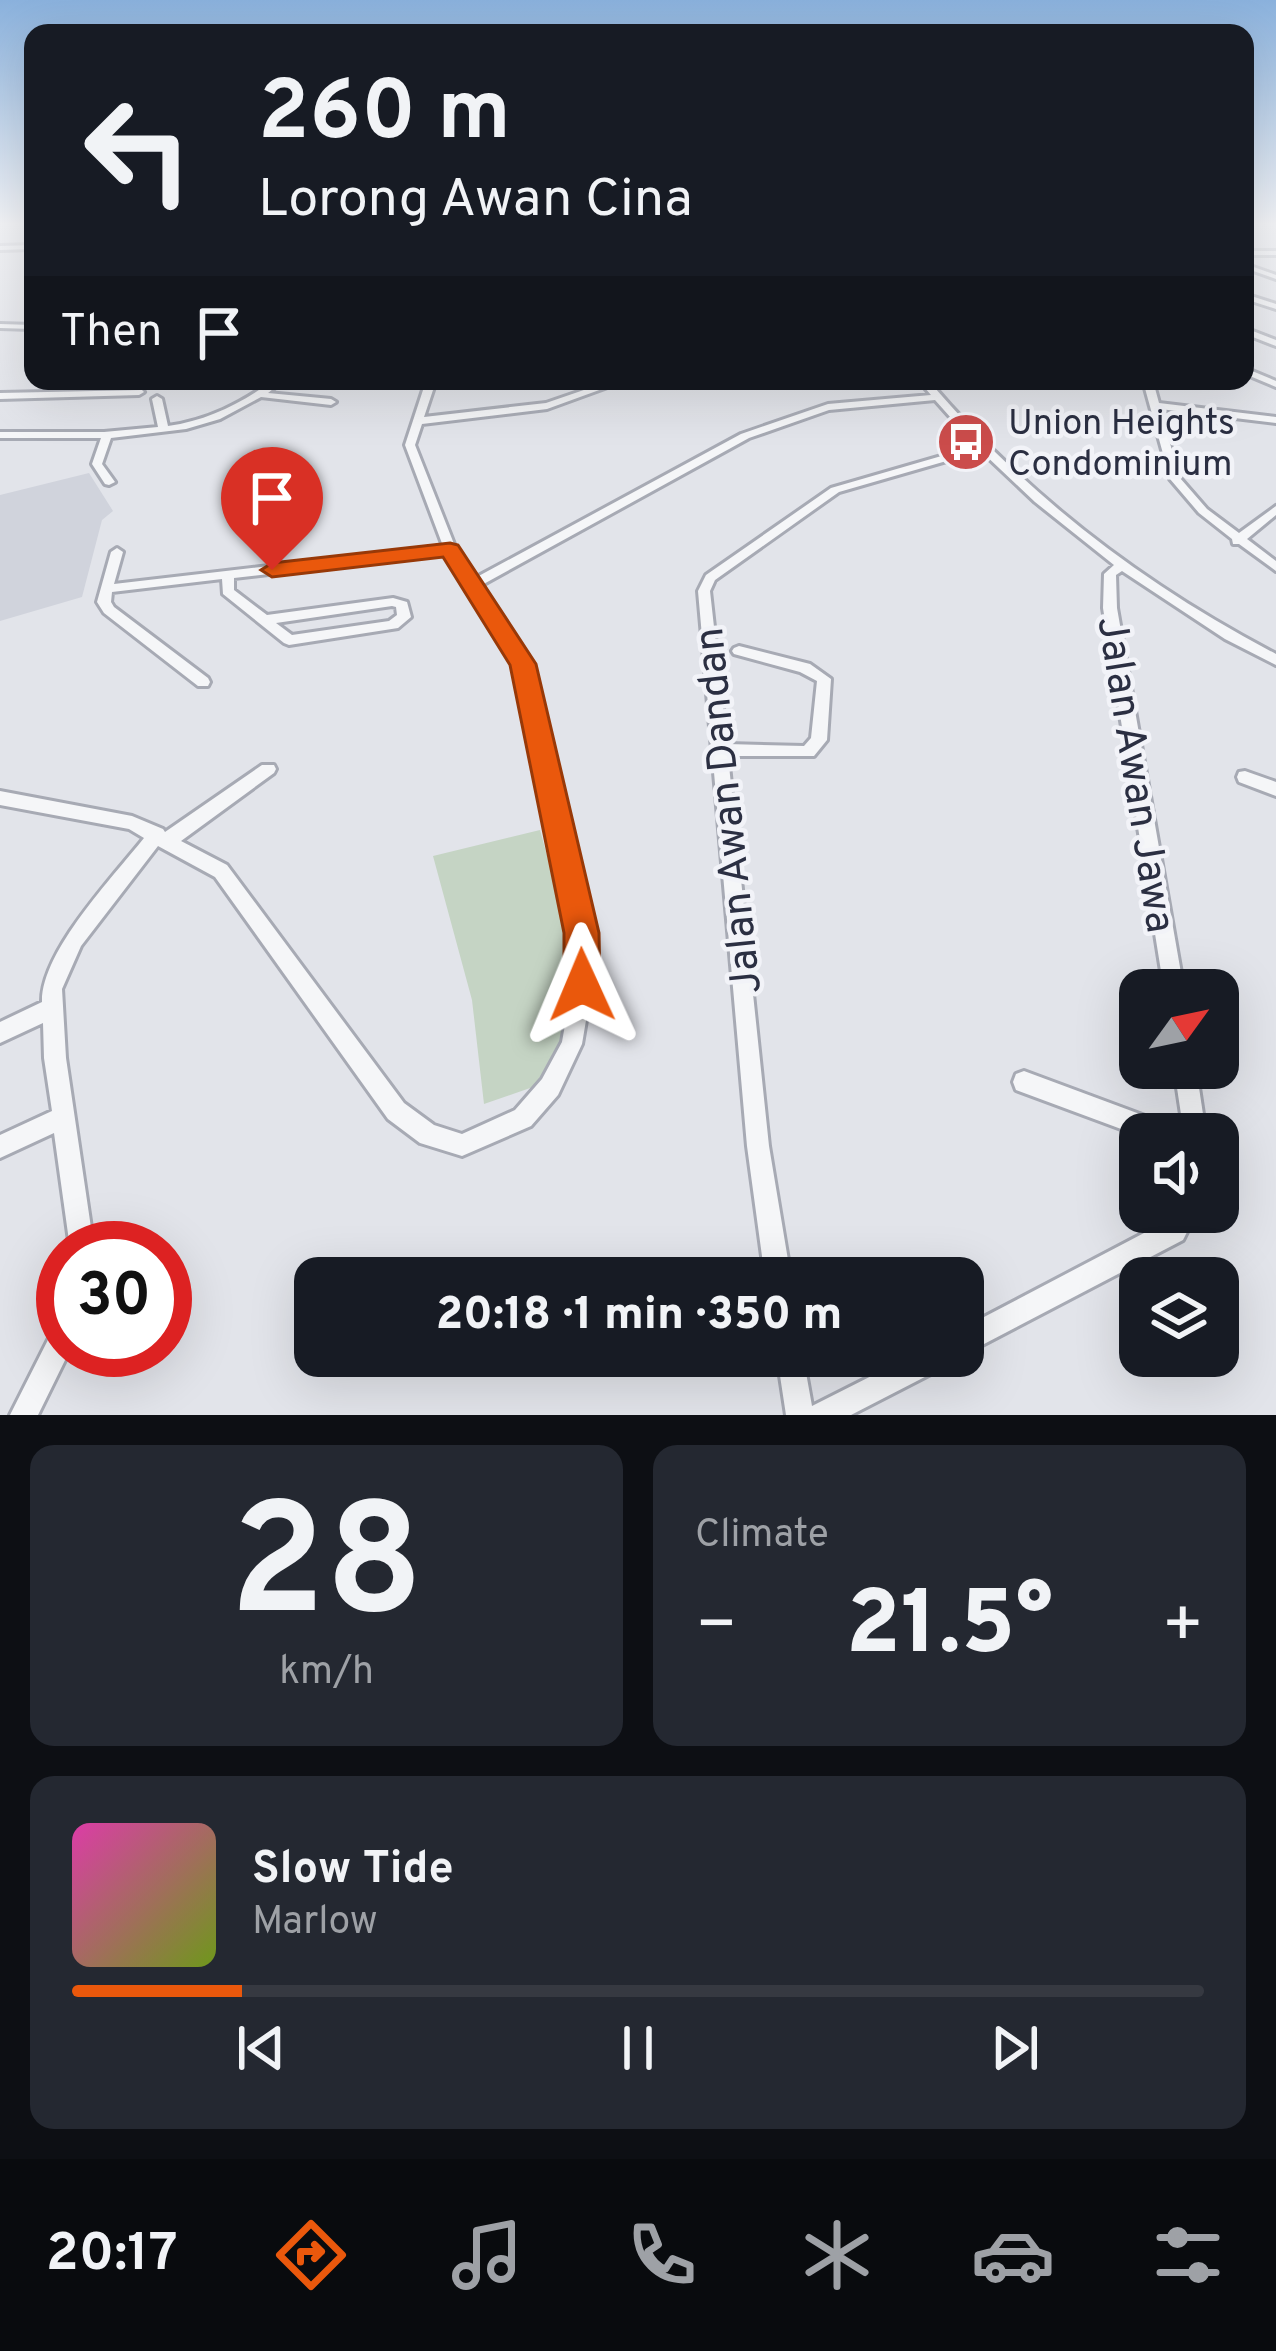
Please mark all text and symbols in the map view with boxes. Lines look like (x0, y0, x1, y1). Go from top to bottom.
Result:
text: 260 m (258, 63, 511, 169)
icon: left (60, 72, 216, 228)
text: Lorong Awan Cina (258, 167, 693, 236)
icon: arrive (186, 300, 252, 366)
text: Then (60, 305, 162, 362)
place label: Union Heights Condominium (1008, 402, 1235, 489)
bus stop icon: Union Heights Condominium (935, 411, 997, 473)
pin (221, 447, 323, 570)
icon: arrive (239, 465, 305, 531)
street label: Jalan Awan Jawa (1082, 613, 1185, 937)
street label: Jalan Awan Dandan (685, 625, 776, 996)
position arrow (519, 922, 645, 1048)
north arrow (1119, 969, 1239, 1089)
map controls (1119, 969, 1239, 1377)
button: sound (1119, 1113, 1239, 1233)
speed limit sign: 30 (36, 1221, 192, 1377)
button: layers (1119, 1257, 1239, 1377)
text: 20:18 · 1 min · 350 m (436, 1288, 842, 1345)
text: 28 (230, 1472, 423, 1670)
text: Climate (695, 1512, 829, 1561)
text: 21.5° (846, 1572, 1053, 1685)
text: − (695, 1587, 738, 1670)
text: + (1161, 1587, 1204, 1670)
text: km/h (279, 1649, 374, 1698)
text: Slow Tide (252, 1842, 454, 1899)
text: Marlow (252, 1899, 378, 1948)
icon: previous (228, 2015, 294, 2081)
icon: pause (605, 2015, 671, 2081)
icon: next (982, 2015, 1048, 2081)
icon: directions (269, 2213, 353, 2297)
icon: music (445, 2213, 529, 2297)
icon: phone (620, 2213, 704, 2297)
icon: climate (795, 2213, 879, 2297)
icon: car (971, 2213, 1055, 2297)
icon: filters (1146, 2213, 1230, 2297)
text: 20:17 (46, 2221, 178, 2290)

